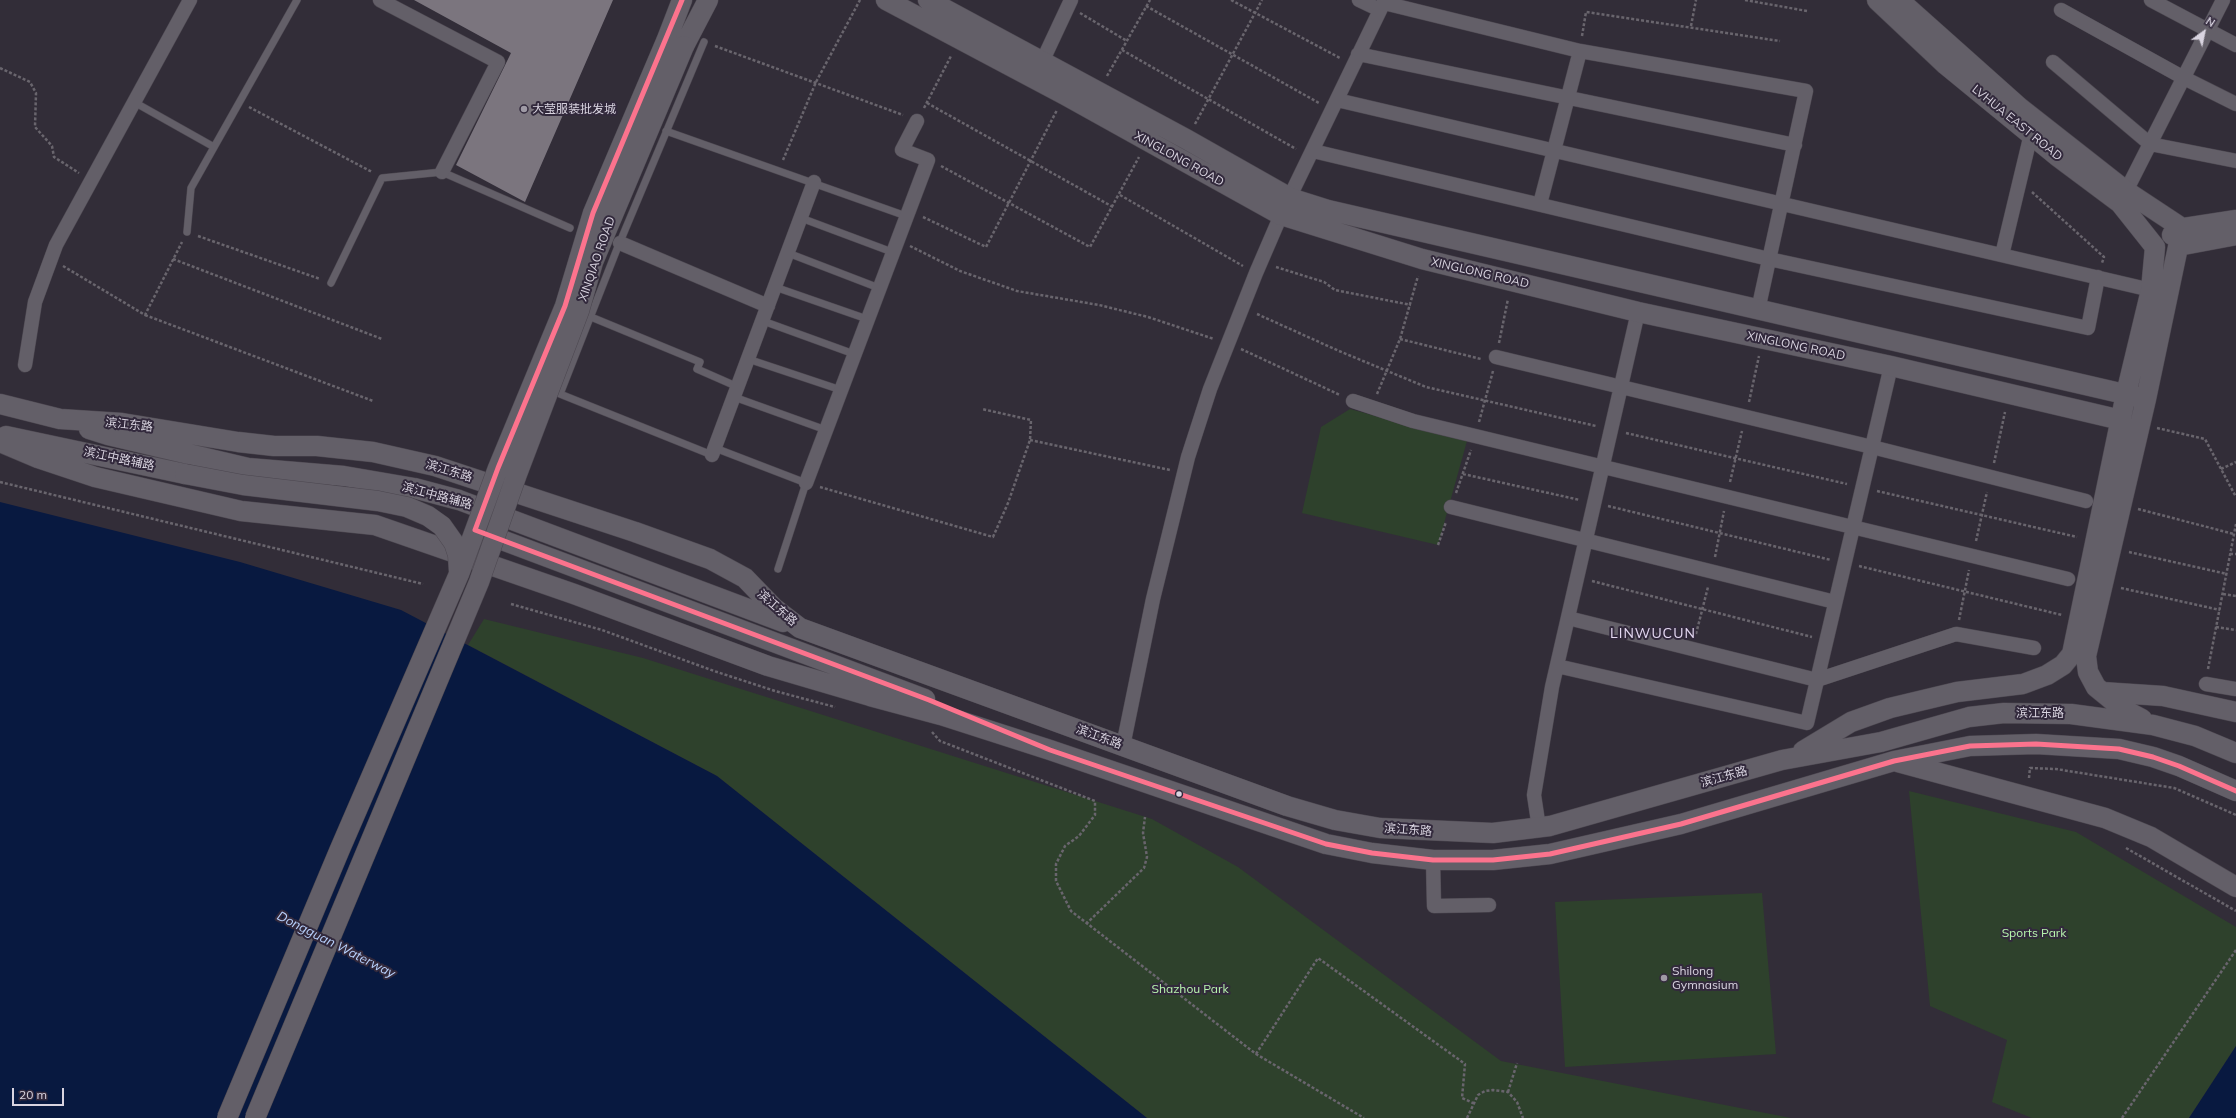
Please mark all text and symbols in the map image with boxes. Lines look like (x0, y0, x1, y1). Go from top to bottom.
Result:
north arrow (2184, 12, 2224, 52)
text: N (2203, 14, 2218, 30)
street label: LVHUA EAST ROAD (1969, 82, 2065, 164)
place label: 大莹服装批发城 (532, 102, 616, 116)
marker: 大莹服装批发城 (519, 104, 529, 114)
street label: XINGLONG ROAD (1132, 128, 1226, 190)
street label: XINQIAO ROAD (576, 215, 618, 303)
street label: XINGLONG ROAD (1430, 255, 1530, 291)
street label: XINGLONG ROAD (1746, 329, 1846, 363)
street label: 滨江东路 (104, 415, 154, 435)
street label: 滨江中路辅路 (82, 444, 156, 474)
street label: 滨江东路 (424, 457, 474, 485)
street label: 滨江中路辅路 (400, 480, 474, 512)
street label: 滨江东路 (754, 587, 800, 629)
district label: LINWUCUN (1610, 626, 1696, 642)
street label: 滨江东路 (2016, 706, 2064, 720)
street label: 滨江东路 (1074, 722, 1124, 752)
street label: 滨江东路 (1699, 763, 1749, 791)
unlabelled marker (1174, 789, 1184, 799)
street label: 滨江东路 (1384, 821, 1432, 839)
water label: Dongguan Waterway (274, 908, 398, 982)
park label: Sports Park (2002, 926, 2066, 940)
place label: Shilong Gymnasium (1672, 964, 1738, 992)
marker: Shilong Gymnasium (1659, 973, 1669, 983)
park label: Shazhou Park (1151, 982, 1229, 996)
scale bar (14, 1080, 66, 1106)
text: 20 m (19, 1087, 47, 1102)

